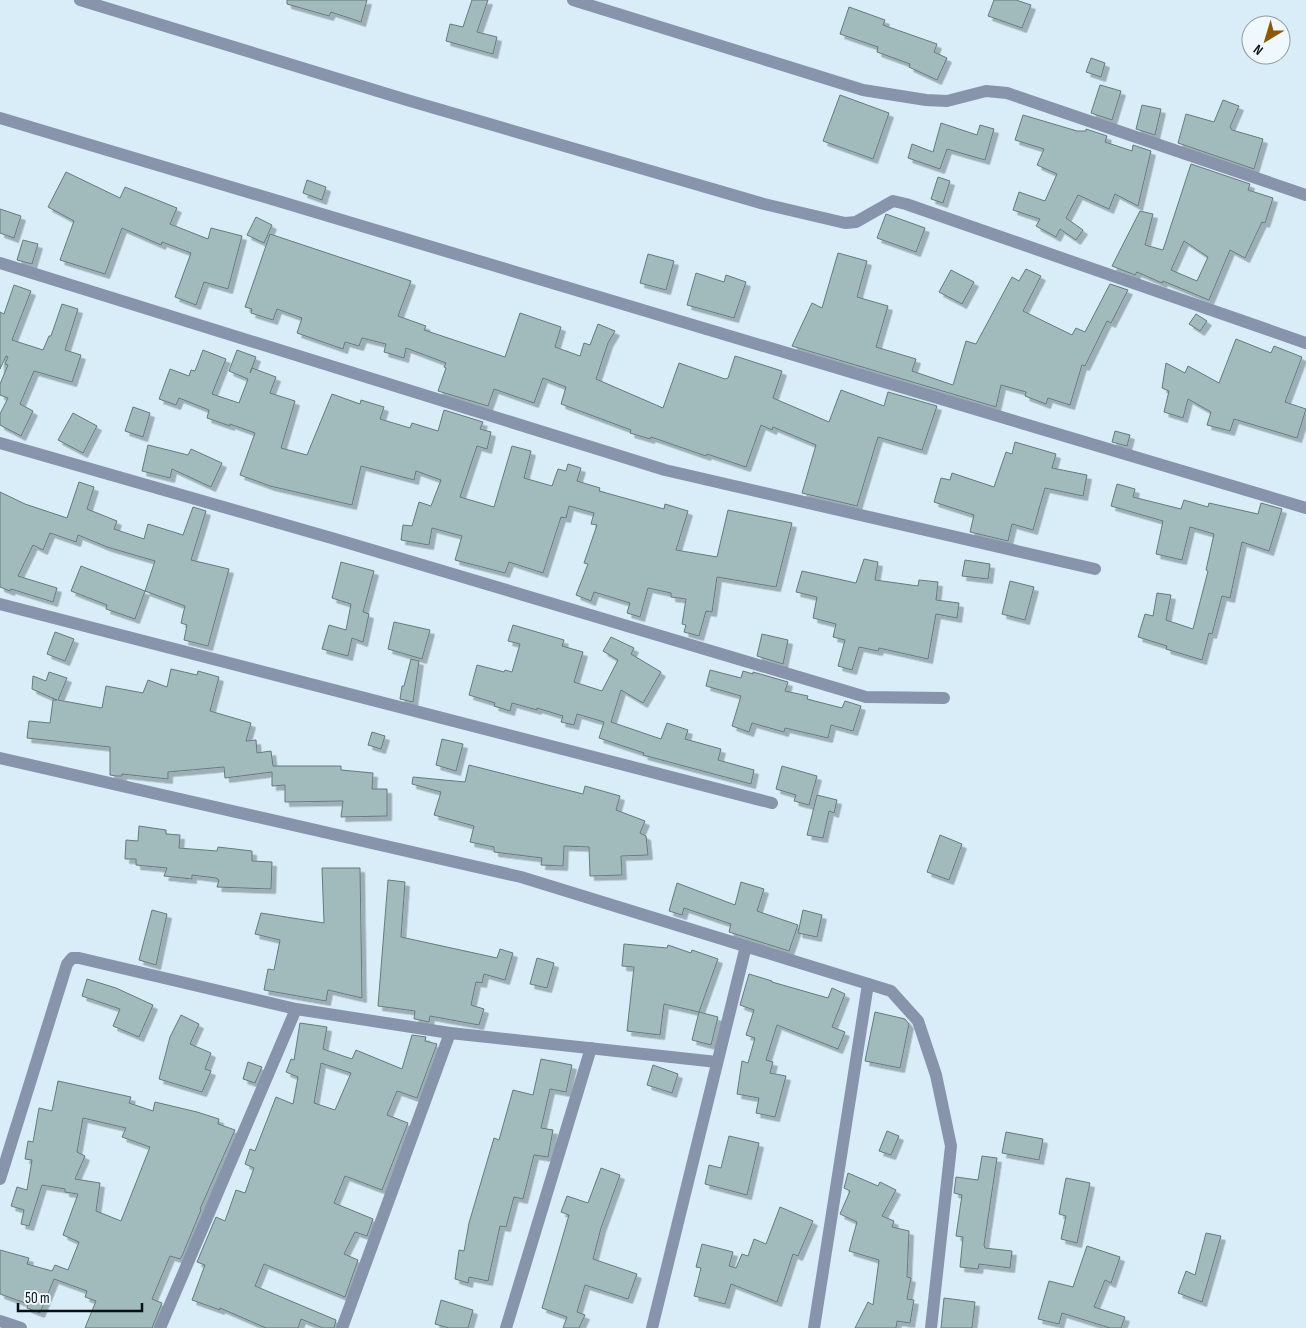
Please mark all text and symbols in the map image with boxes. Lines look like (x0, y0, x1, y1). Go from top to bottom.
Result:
north arrow (1241, 15, 1291, 65)
text: N (1250, 41, 1266, 59)
scale bar (18, 1280, 141, 1312)
text: 50 m (25, 1289, 50, 1308)

